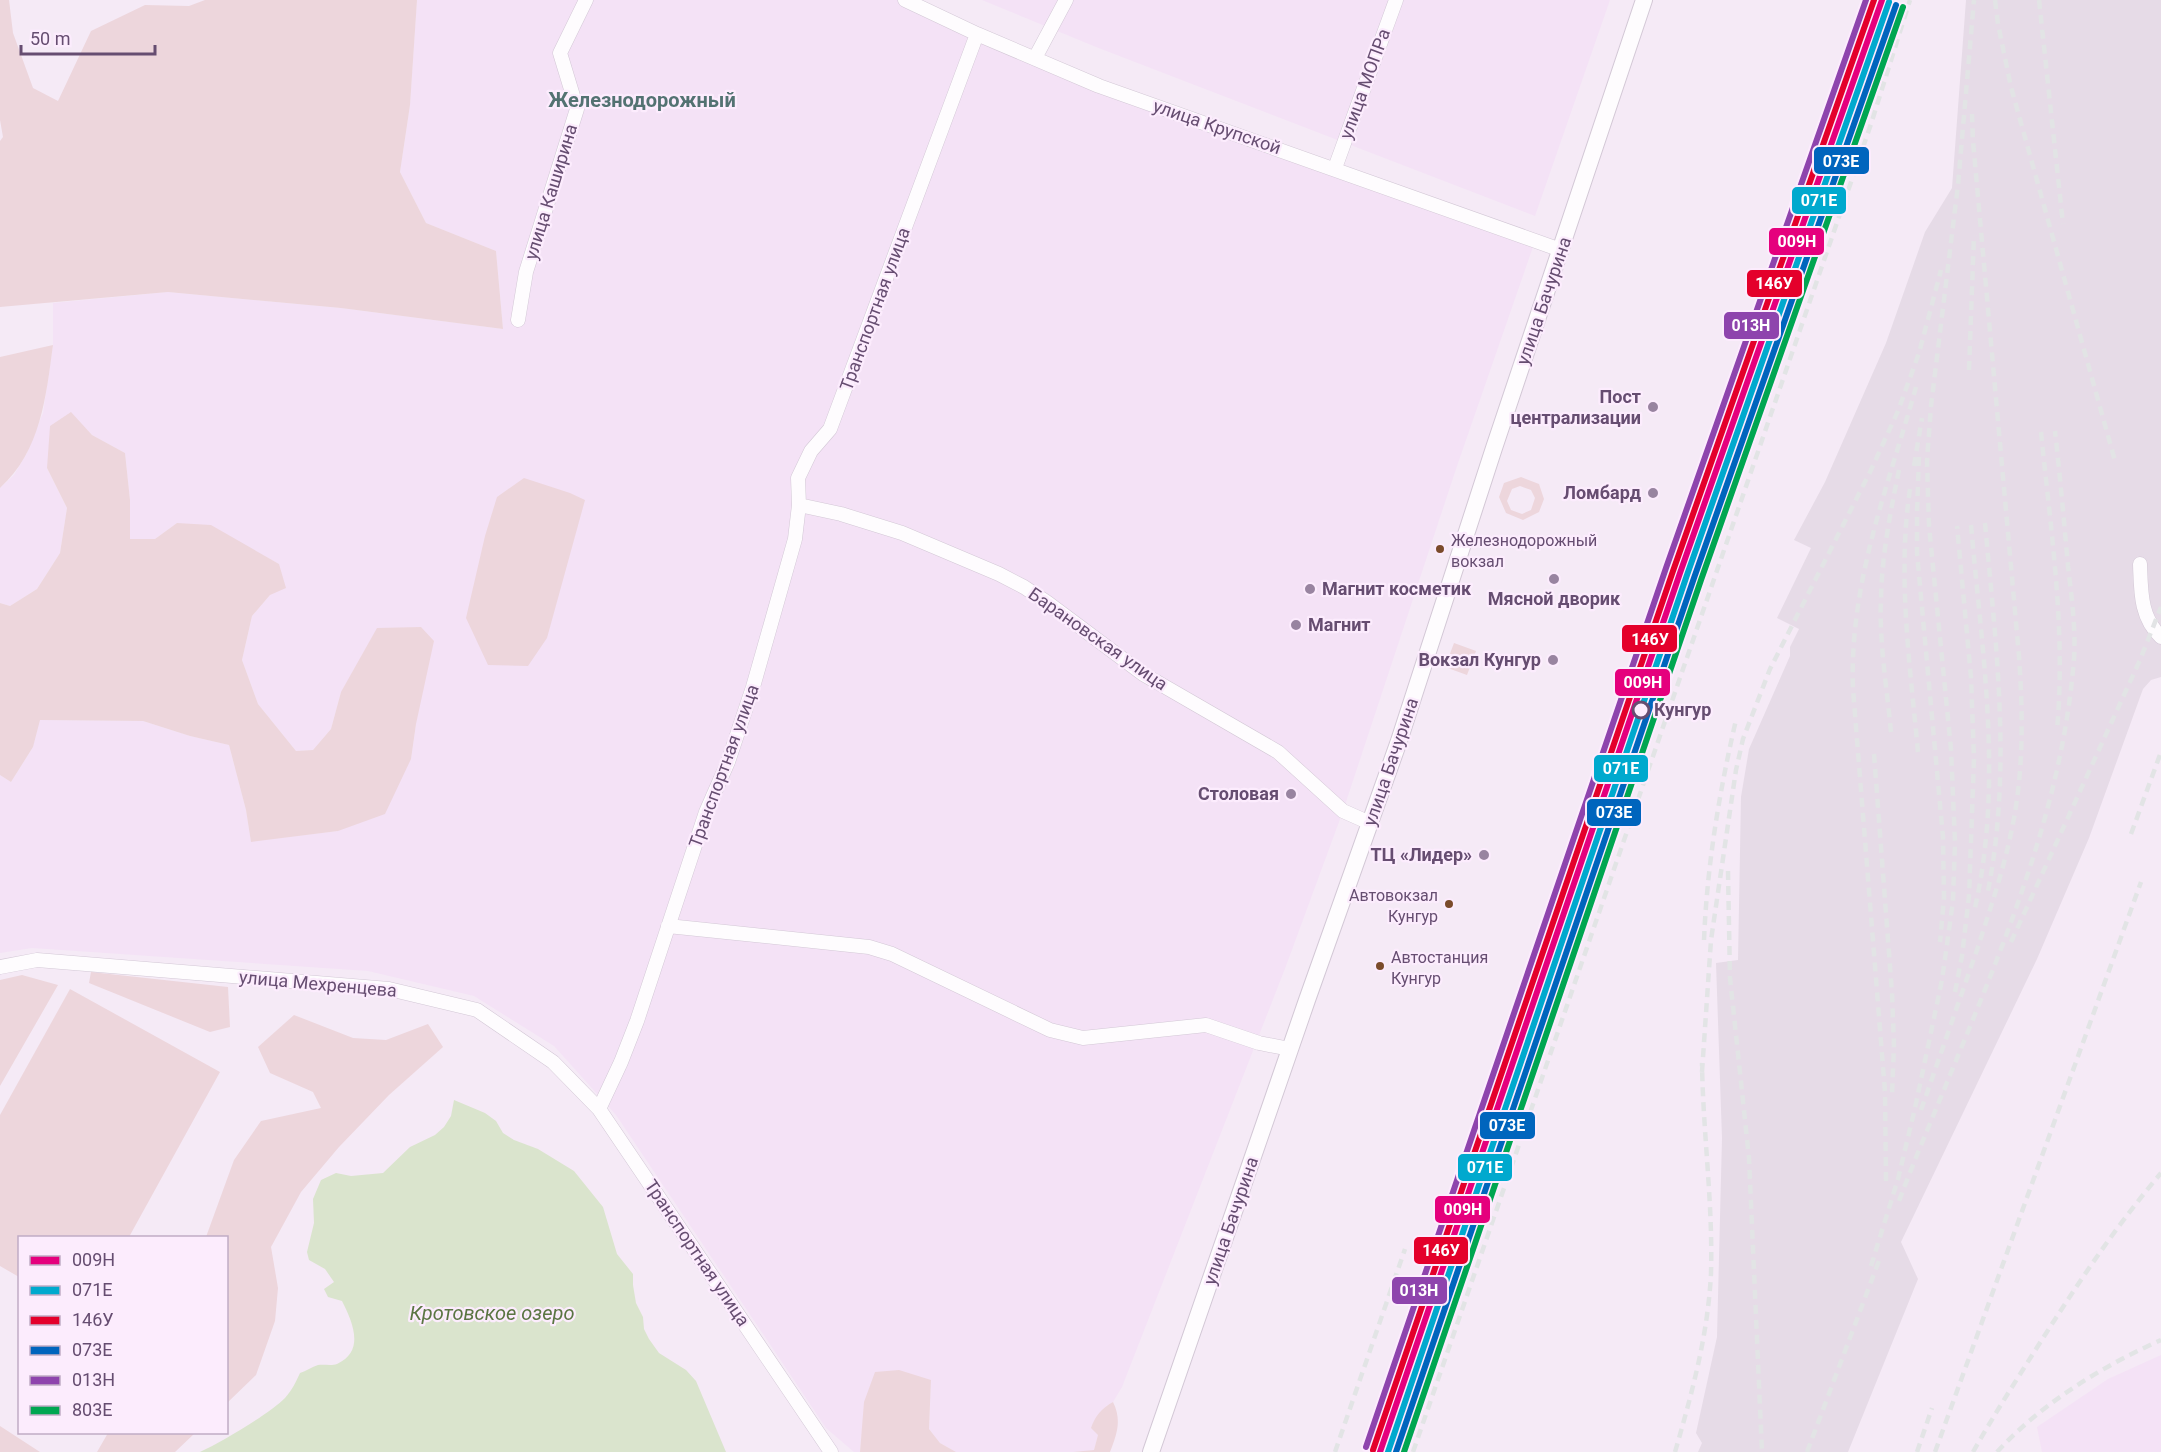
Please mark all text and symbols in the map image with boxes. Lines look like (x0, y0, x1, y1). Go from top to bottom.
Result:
scale bar (21, 18, 154, 56)
street label: улица МОПРа (1335, 26, 1394, 142)
text: 50 m (30, 28, 70, 49)
district label: Железнодорожный (548, 88, 736, 112)
street label: улица Крупской (1150, 95, 1284, 158)
street label: улица Каширина (520, 121, 581, 262)
line badge: 073Е (1813, 146, 1870, 175)
text: 073Е (1823, 152, 1859, 171)
line badge: 071Е (1791, 186, 1847, 215)
text: 071Е (1801, 191, 1837, 210)
street label: Транспортная улица (835, 224, 914, 393)
line badge: 009Н (1768, 227, 1825, 256)
text: 009Н (1778, 232, 1816, 251)
street label: улица Бачурина (1512, 234, 1575, 368)
line badge: 146У (1746, 269, 1803, 298)
text: 146У (1755, 274, 1793, 293)
line badge: 013Н (1723, 311, 1780, 340)
text: 013Н (1732, 316, 1770, 335)
place label: Пост централизации (1511, 386, 1641, 428)
marker: Пост централизации (1646, 400, 1660, 414)
place label: Ломбард (1563, 482, 1642, 503)
marker: Ломбард (1646, 486, 1660, 500)
place label: Железнодорожный вокзал (1451, 531, 1597, 571)
marker: Железнодорожный вокзал (1434, 543, 1446, 555)
marker: Мясной дворик (1547, 572, 1561, 586)
place label: Магнит косметик (1322, 578, 1472, 599)
marker: Магнит косметик (1303, 582, 1317, 596)
street label: Барановская улица (1025, 583, 1172, 694)
place label: Мясной дворик (1488, 588, 1621, 609)
place label: Магнит (1308, 614, 1371, 635)
marker: Магнит (1289, 618, 1303, 632)
line badge: 146У (1621, 624, 1678, 653)
text: 146У (1631, 630, 1669, 649)
place label: Вокзал Кунгур (1418, 649, 1541, 670)
marker: Вокзал Кунгур (1546, 653, 1560, 667)
line badge: 009Н (1614, 668, 1671, 697)
text: 009Н (1624, 673, 1662, 692)
street label: Транспортная улица (684, 681, 763, 850)
street label: улица Бачурина (1359, 695, 1422, 829)
place label: Кунгур (1654, 699, 1711, 720)
marker: Кунгур (1632, 701, 1650, 719)
line badge: 071Е (1593, 754, 1649, 783)
text: 071Е (1603, 759, 1639, 778)
place label: Столовая (1198, 783, 1279, 804)
marker: Столовая (1284, 787, 1298, 801)
line badge: 073Е (1586, 798, 1642, 827)
text: 073Е (1596, 803, 1632, 822)
place label: ТЦ «Лидер» (1371, 844, 1472, 865)
marker: ТЦ «Лидер» (1477, 848, 1491, 862)
place label: Автовокзал Кунгур (1349, 886, 1438, 926)
marker: Автовокзал Кунгур (1443, 898, 1455, 910)
place label: Автостанция Кунгур (1391, 948, 1488, 988)
marker: Автостанция Кунгур (1374, 960, 1386, 972)
street label: улица Мехренцева (238, 966, 398, 1001)
line badge: 073Е (1479, 1111, 1536, 1140)
text: 073Е (1489, 1116, 1525, 1135)
line badge: 071Е (1457, 1153, 1513, 1182)
street label: улица Бачурина (1199, 1154, 1262, 1288)
text: 071Е (1467, 1158, 1503, 1177)
street label: Транспортная улица (641, 1175, 754, 1330)
line badge: 009Н (1434, 1195, 1491, 1224)
text: 009Н (1444, 1200, 1482, 1219)
legend (18, 1236, 228, 1434)
line badge: 146У (1413, 1236, 1469, 1265)
text: 146У (1422, 1241, 1460, 1260)
text: 009Н (72, 1249, 115, 1270)
line badge: 013Н (1391, 1276, 1448, 1305)
text: 071Е (72, 1279, 113, 1300)
text: 013Н (1400, 1281, 1438, 1300)
water label: Кротовское озеро (410, 1301, 574, 1325)
text: 146У (72, 1309, 114, 1330)
text: 073Е (72, 1339, 113, 1360)
text: 013Н (72, 1369, 115, 1390)
text: 803Е (72, 1399, 113, 1420)

